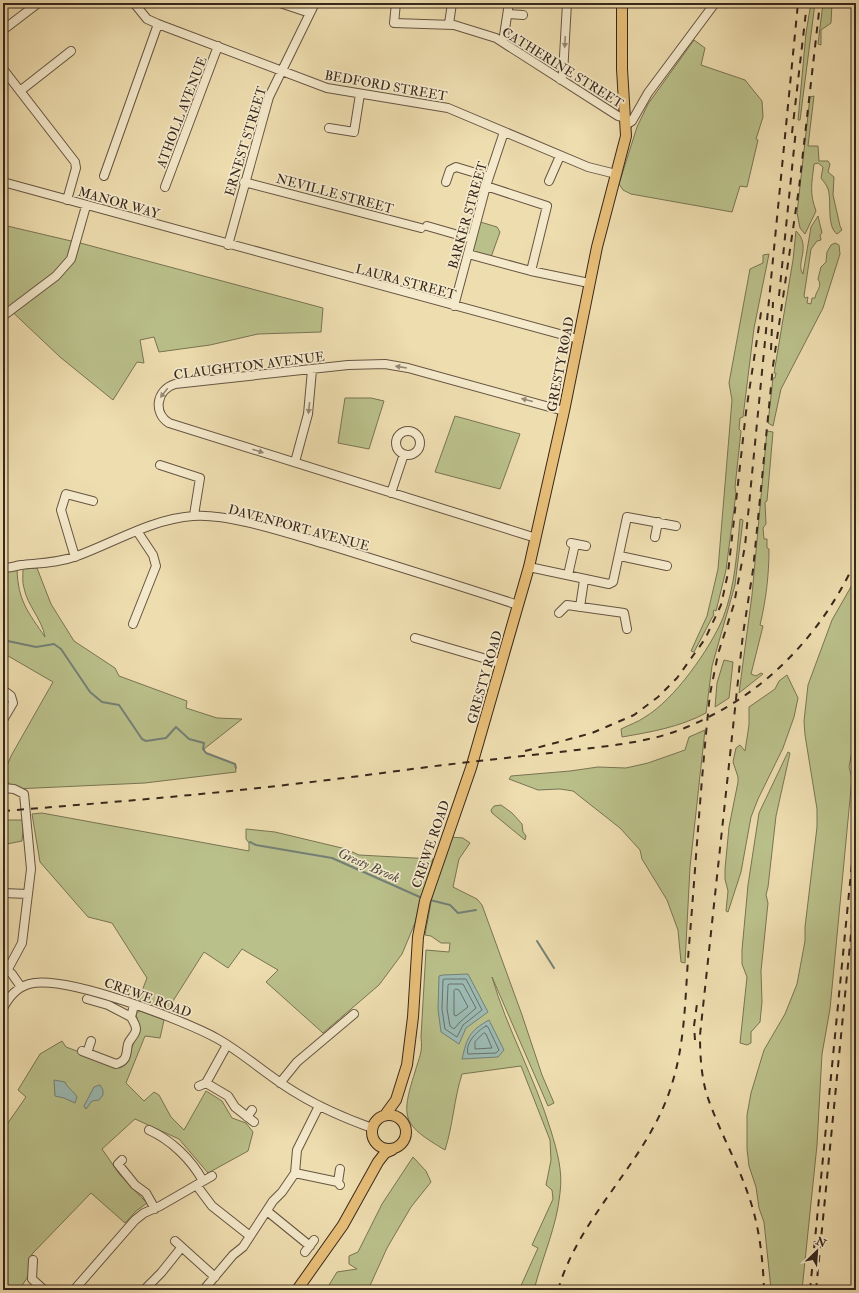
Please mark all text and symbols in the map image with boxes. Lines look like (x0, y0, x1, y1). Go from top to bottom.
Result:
street label: CATHERINE STREET (499, 24, 626, 112)
one-way arrow (562, 36, 568, 49)
street label: ATHOLL AVENUE (153, 54, 211, 171)
street label: BEDFORD STREET (323, 67, 449, 105)
street label: ERNEST STREET (222, 84, 270, 198)
street label: BARKER STREET (445, 159, 491, 271)
street label: NEVILLE STREET (274, 171, 395, 217)
street label: MANOR WAY (76, 184, 162, 223)
street label: LAURA STREET (354, 261, 458, 303)
street label: GRESTY ROAD (544, 315, 578, 413)
street label: CLAUGHTON AVENUE (173, 349, 325, 383)
one-way arrow (395, 364, 407, 370)
one-way arrow (159, 387, 168, 398)
one-way arrow (520, 397, 532, 403)
one-way arrow (305, 402, 312, 414)
one-way arrow (253, 448, 265, 454)
street label: DAVENPORT AVENUE (226, 501, 371, 555)
street label: GRESTY ROAD (464, 629, 506, 726)
street label: CREWE ROAD (408, 798, 453, 890)
water label: Gresty Brook (335, 844, 403, 887)
street label: CREWE ROAD (102, 975, 194, 1021)
north arrow (797, 1231, 837, 1271)
text: N (813, 1234, 829, 1251)

